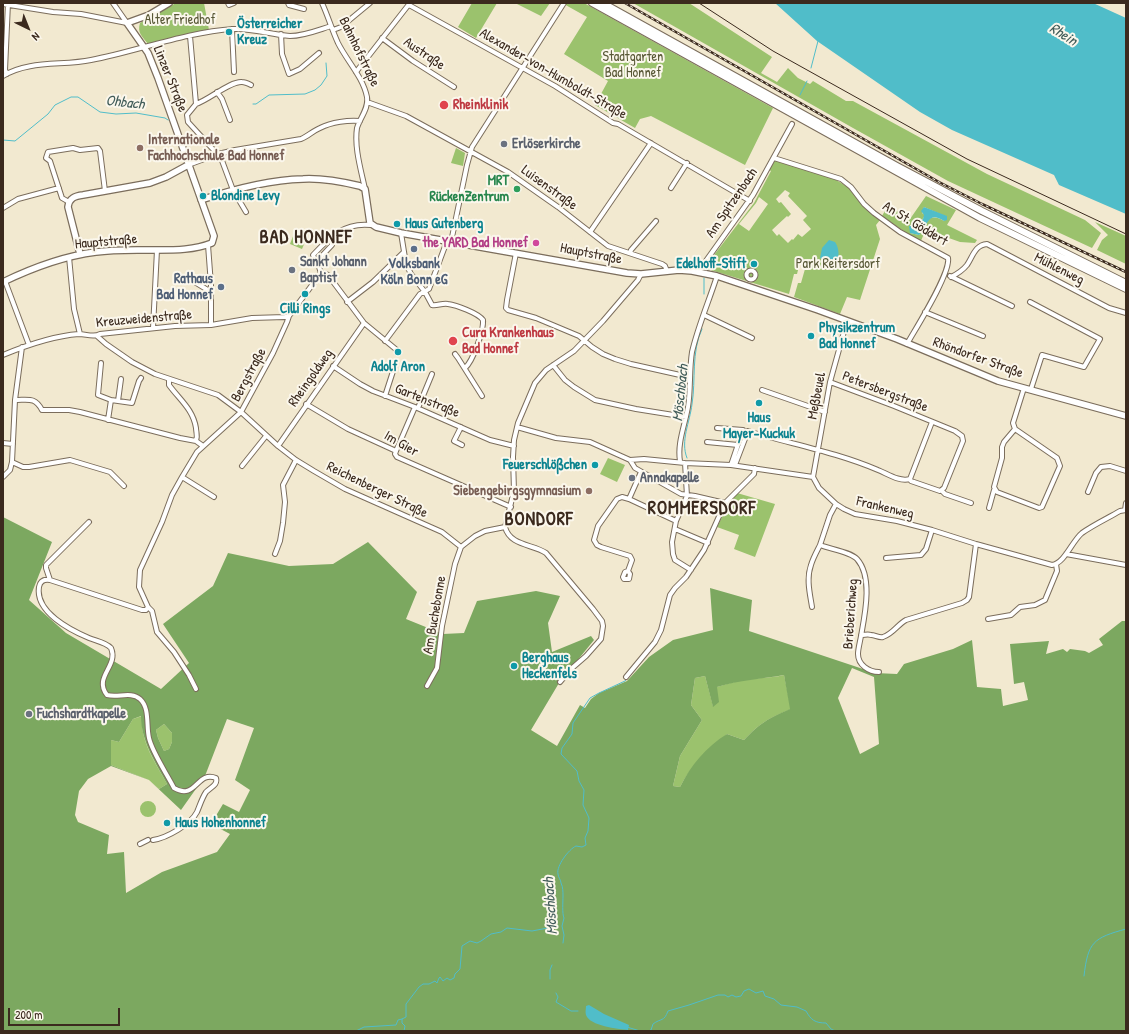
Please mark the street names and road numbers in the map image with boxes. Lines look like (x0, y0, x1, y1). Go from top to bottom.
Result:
street label: Bahnhofstraße (335, 14, 383, 90)
street label: Alexander-von-Humboldt-Straße (476, 25, 630, 123)
street label: Austraße (400, 34, 448, 74)
street label: Linzer Straße (149, 43, 191, 115)
street label: Luisenstraße (518, 162, 580, 214)
street label: Am Spitzenbach (703, 165, 761, 241)
street label: An St. Göddert (879, 198, 951, 250)
street label: Hauptstraße (74, 231, 138, 253)
street label: Hauptstraße (559, 240, 623, 268)
street label: Mühlenweg (1031, 249, 1087, 289)
street label: Kreuzweidenstraße (95, 306, 193, 332)
street label: Rhöndorfer Straße (930, 334, 1026, 382)
street label: Bergstraße (228, 345, 270, 405)
street label: Rheingoldweg (285, 346, 337, 410)
street label: Petersbergstraße (840, 368, 930, 416)
street label: Meßbeuel (804, 371, 830, 421)
street label: Gartenstraße (392, 380, 462, 422)
street label: Im Gier (381, 428, 421, 460)
street label: Reichenberger Straße (324, 458, 430, 522)
street label: Frankenweg (855, 493, 915, 523)
street label: Am Buchebonne (420, 575, 450, 655)
street label: Brieberichweg (840, 578, 862, 650)

